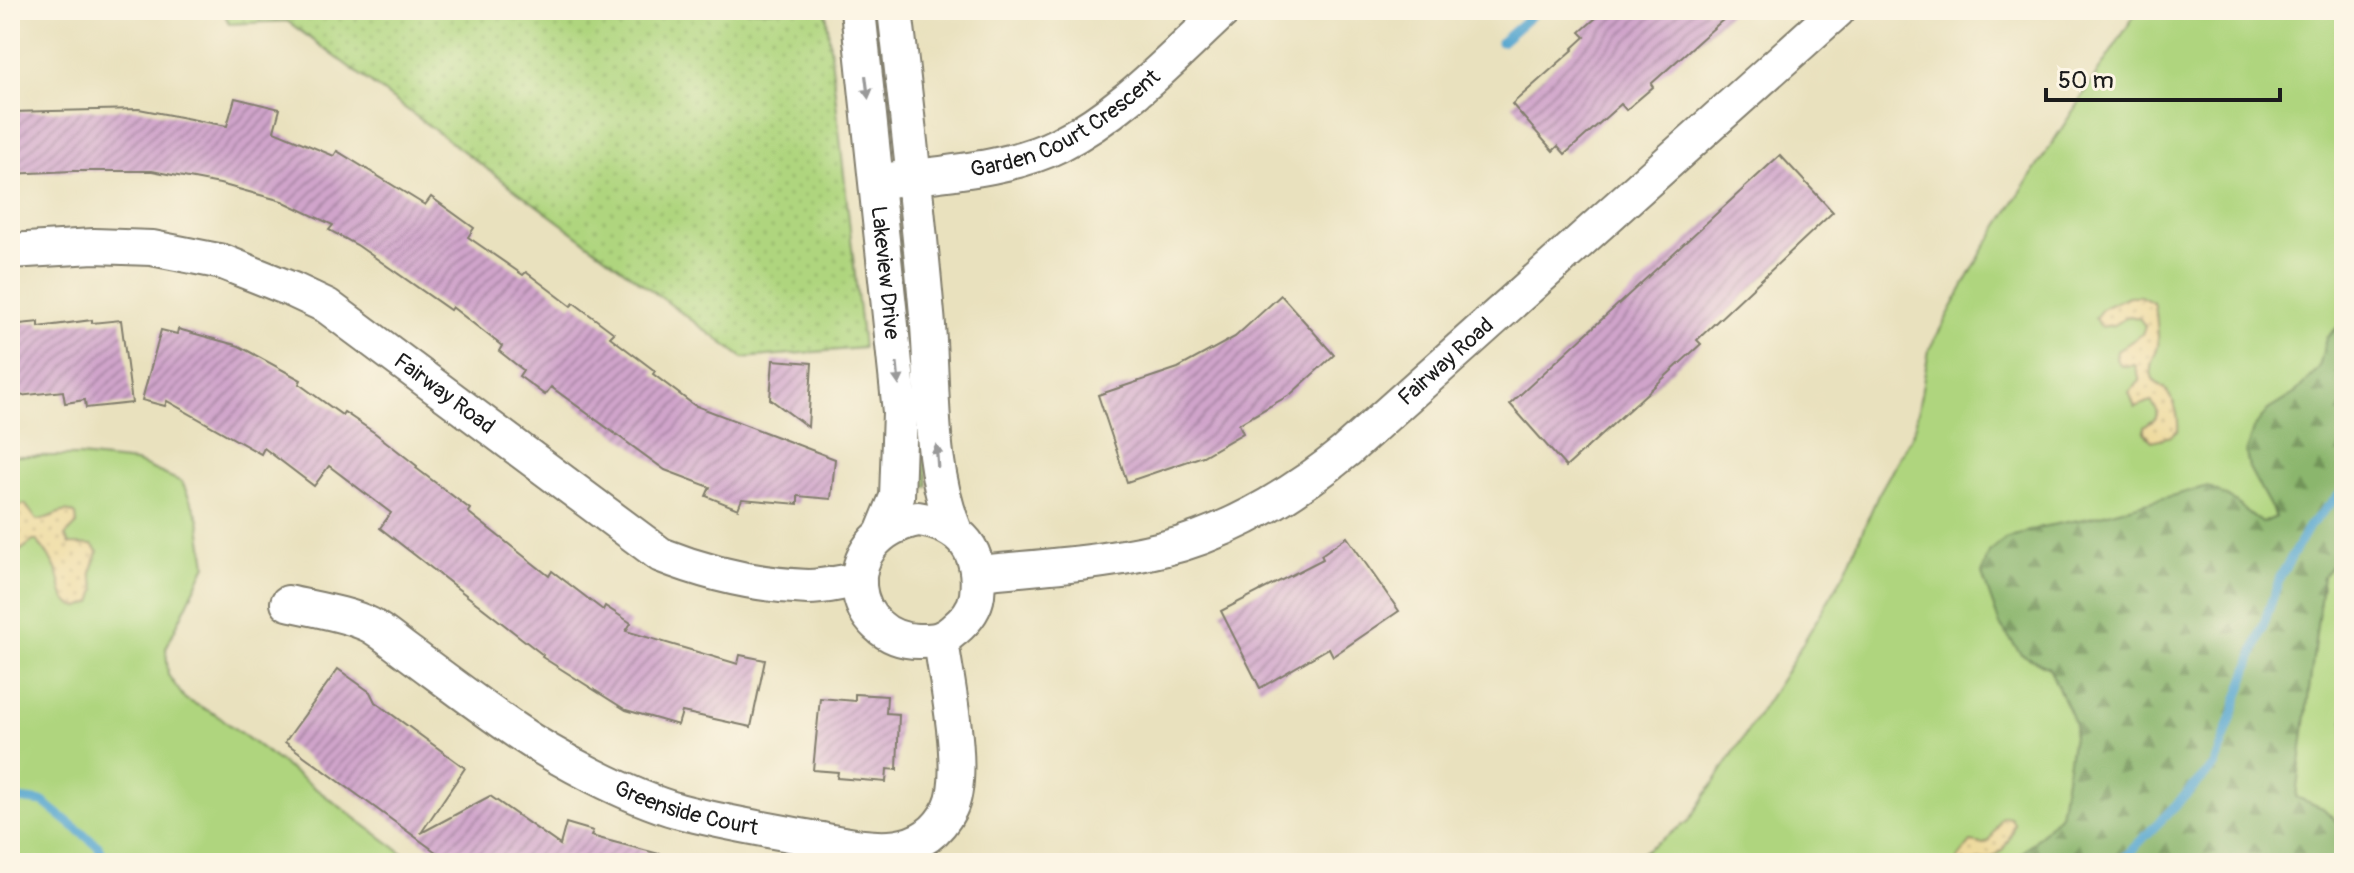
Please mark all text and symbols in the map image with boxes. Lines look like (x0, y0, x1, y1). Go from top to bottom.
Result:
scale bar (2046, 52, 2280, 102)
street label: Garden Court Crescent (968, 63, 1166, 184)
text: 50 m (2058, 66, 2114, 95)
one-way arrow (860, 75, 873, 100)
street label: Lakeview Drive (865, 204, 906, 341)
street label: Fairway Road (1392, 311, 1499, 412)
street label: Fairway Road (388, 347, 500, 440)
one-way arrow (892, 362, 905, 387)
one-way arrow (930, 443, 943, 468)
street label: Greenside Court (610, 774, 761, 842)

